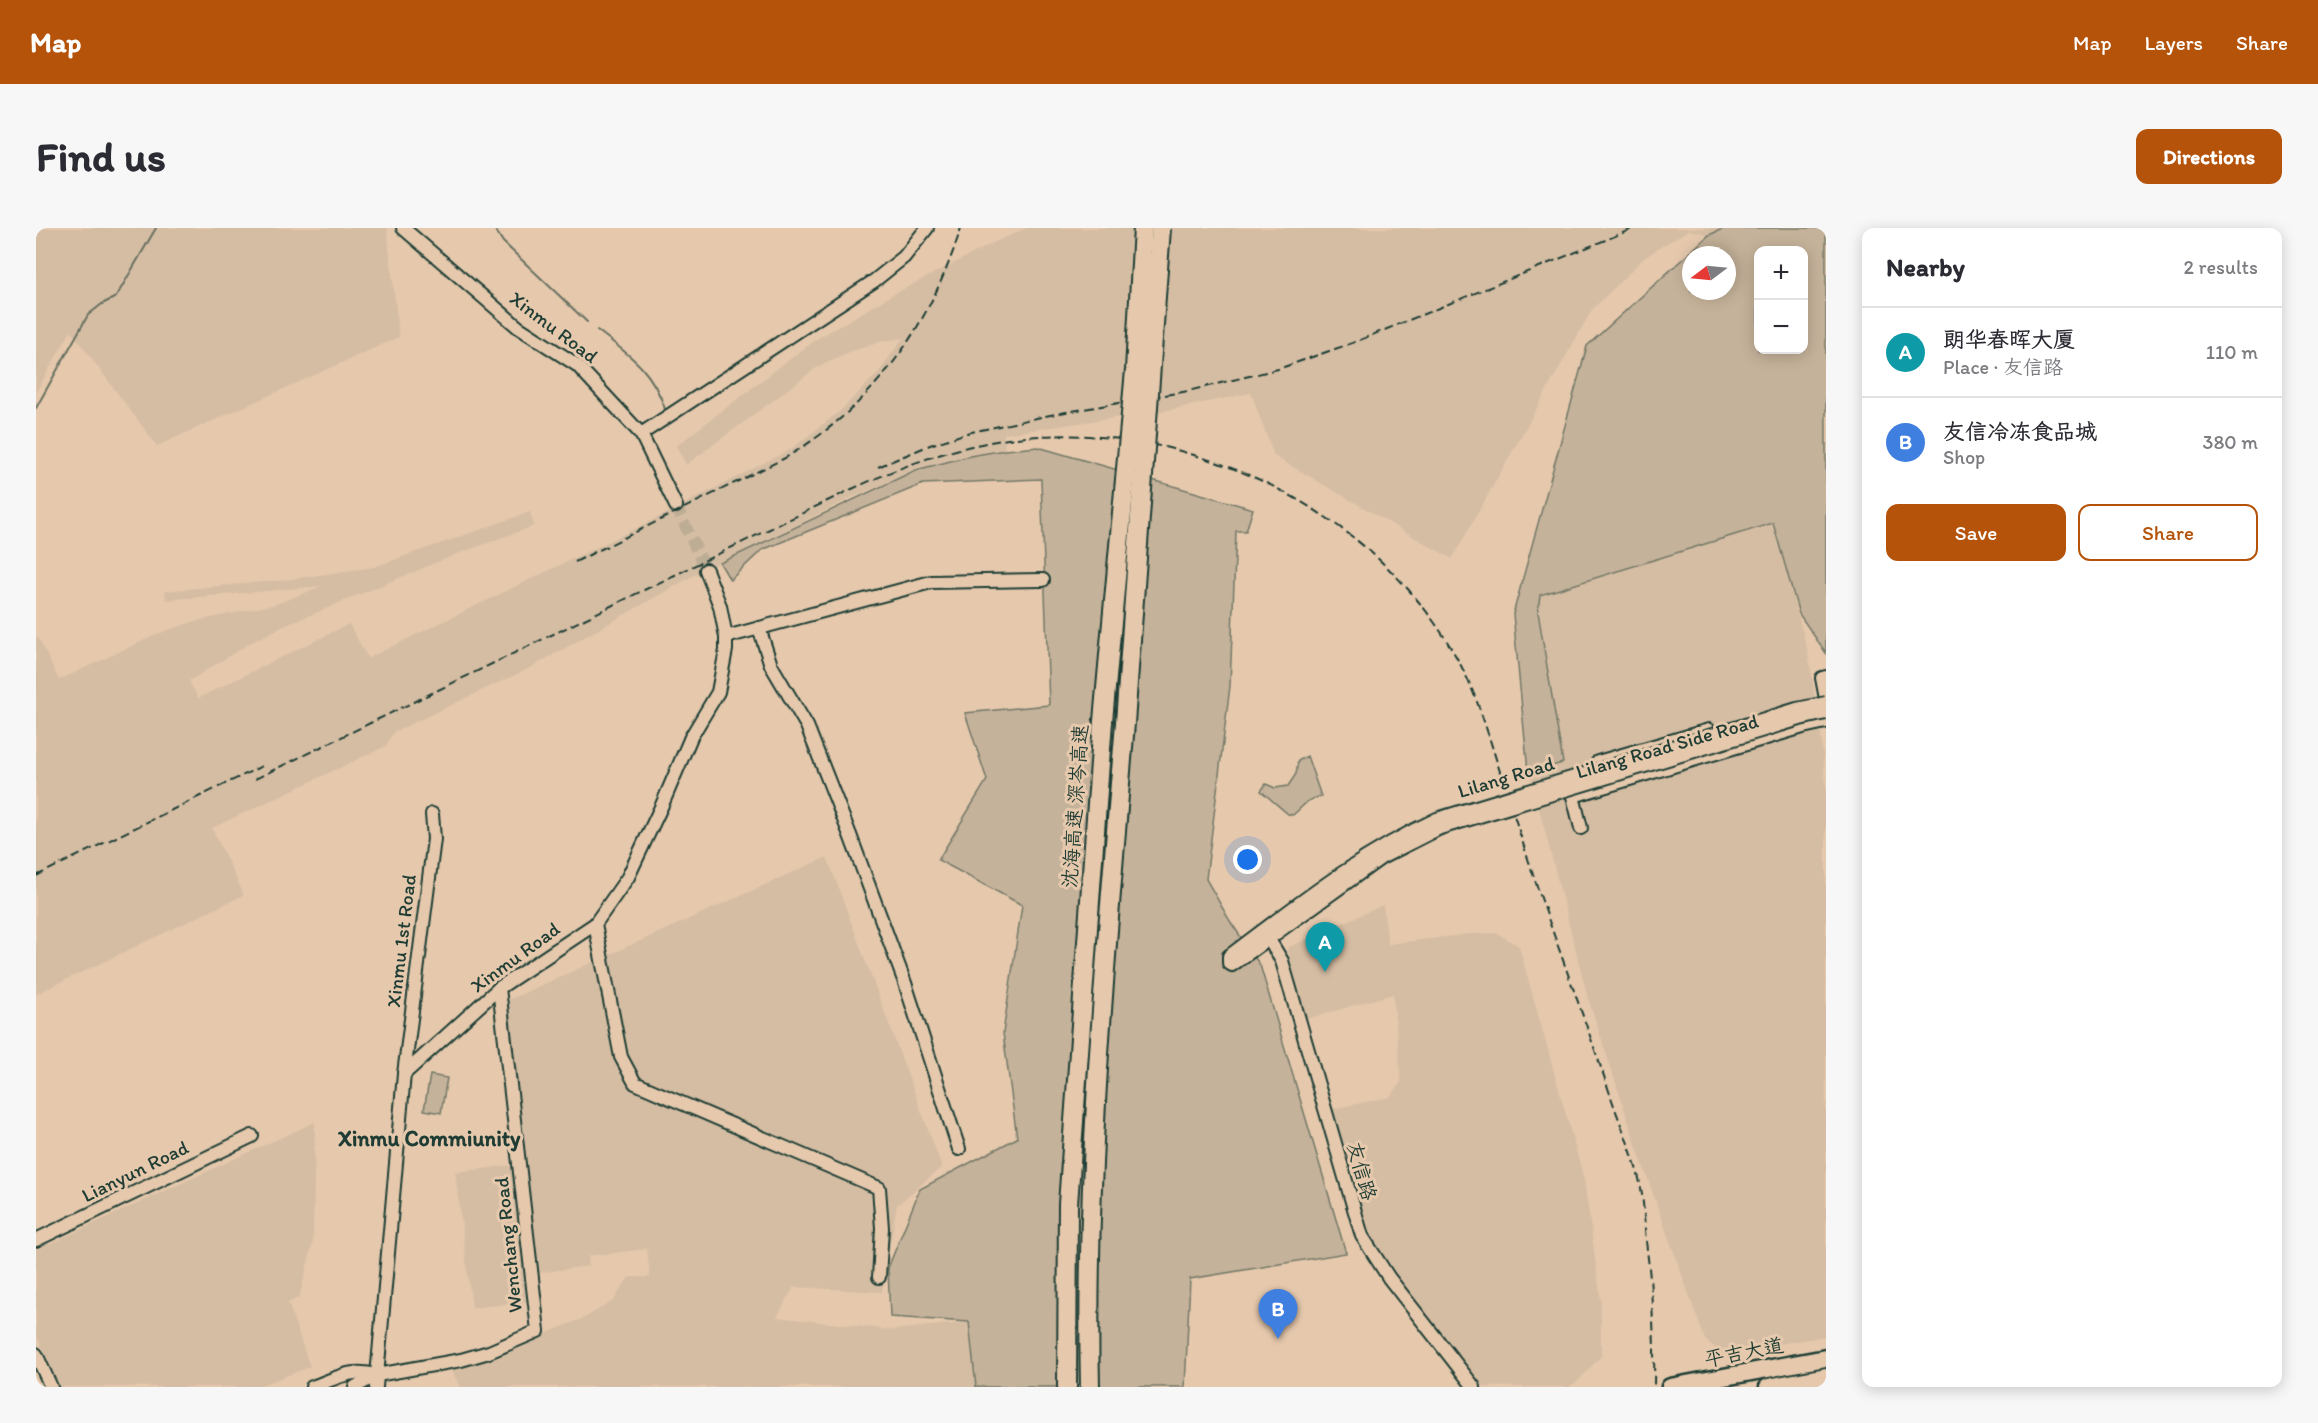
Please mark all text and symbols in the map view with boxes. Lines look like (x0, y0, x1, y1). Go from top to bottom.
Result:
text: Map (30, 25, 81, 59)
text: Map (2073, 30, 2112, 55)
text: Layers (2145, 30, 2203, 55)
text: Share (2236, 30, 2288, 55)
button: Directions (2136, 129, 2282, 184)
text: Find us (36, 131, 166, 182)
north arrow (1682, 246, 1736, 300)
map controls (1754, 246, 1808, 354)
button: + (1754, 246, 1808, 300)
text: Nearby (1886, 251, 1965, 283)
text: 2 results (2184, 255, 2258, 279)
street label: Xinmu Road (505, 286, 603, 368)
button: − (1754, 300, 1808, 354)
text: 朗华春晖大厦 (1943, 326, 2075, 353)
text: A (1899, 340, 1912, 364)
text: 110 m (2206, 340, 2258, 364)
text: Place · 友信路 (1943, 355, 2063, 379)
text: 友信冷冻食品城 (1943, 418, 2097, 445)
text: B (1899, 430, 1912, 454)
text: 380 m (2203, 430, 2258, 454)
text: Shop (1943, 445, 1985, 469)
button: Save (1886, 504, 2066, 561)
button: Share (2078, 504, 2258, 561)
street label: Lilang Road Side Road (1573, 708, 1761, 784)
street label: 沈海高速 深岑高速 (1057, 723, 1093, 889)
street label: Lilang Road (1455, 751, 1557, 803)
your location (1233, 845, 1262, 874)
street label: Xinmu 1st Road (381, 873, 421, 1009)
street label: Xinmu Road (466, 916, 564, 997)
pin: A (1306, 922, 1344, 972)
district label: Xinmu Commiunity (338, 1125, 521, 1152)
street label: Lianyun Road (78, 1135, 192, 1207)
street label: 友信路 (1342, 1139, 1382, 1204)
street label: Wenchang Road (489, 1176, 527, 1314)
pin: B (1258, 1290, 1298, 1339)
street label: 平吉大道 (1702, 1333, 1786, 1371)

